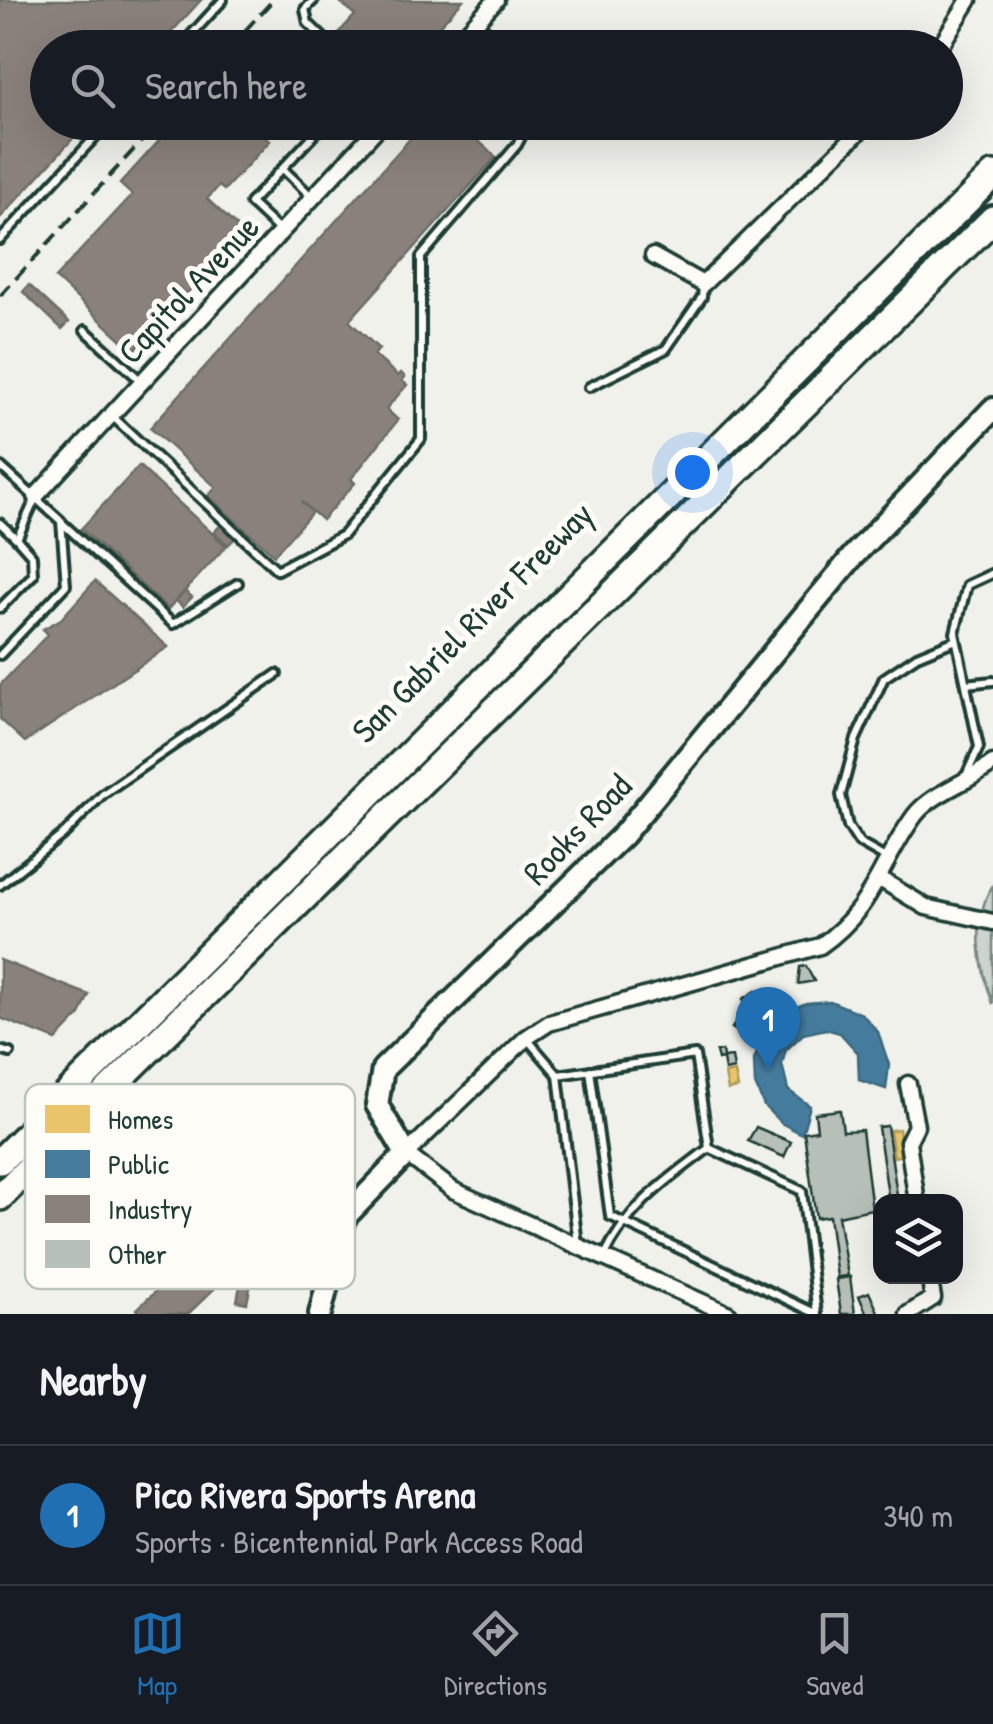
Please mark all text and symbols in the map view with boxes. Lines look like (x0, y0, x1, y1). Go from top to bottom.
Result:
search box (30, 30, 963, 140)
icon: search (65, 58, 120, 113)
text: Search here (145, 59, 307, 111)
street label: Capitol Avenue (107, 204, 269, 374)
your location (667, 447, 718, 498)
street label: San Gabriel River Freeway (341, 491, 603, 753)
street label: Rooks Road (512, 763, 642, 895)
pin: 1 (736, 986, 800, 1069)
legend (25, 1084, 355, 1289)
text: Homes (108, 1100, 173, 1138)
text: Public (108, 1145, 169, 1183)
text: Industry (108, 1190, 193, 1228)
map controls (873, 1194, 963, 1284)
button: layers (873, 1194, 963, 1284)
text: Other (108, 1235, 167, 1273)
text: Nearby (40, 1351, 147, 1408)
text: Pico Rivera Sports Arena (135, 1468, 475, 1520)
text: 1 (67, 1494, 78, 1537)
text: 340 m (883, 1494, 953, 1537)
text: Sports · Bicentennial Park Access Road (135, 1520, 583, 1563)
tab: Map (130, 1606, 185, 1704)
tab: Directions (444, 1606, 547, 1704)
tab: Saved (806, 1606, 863, 1704)

